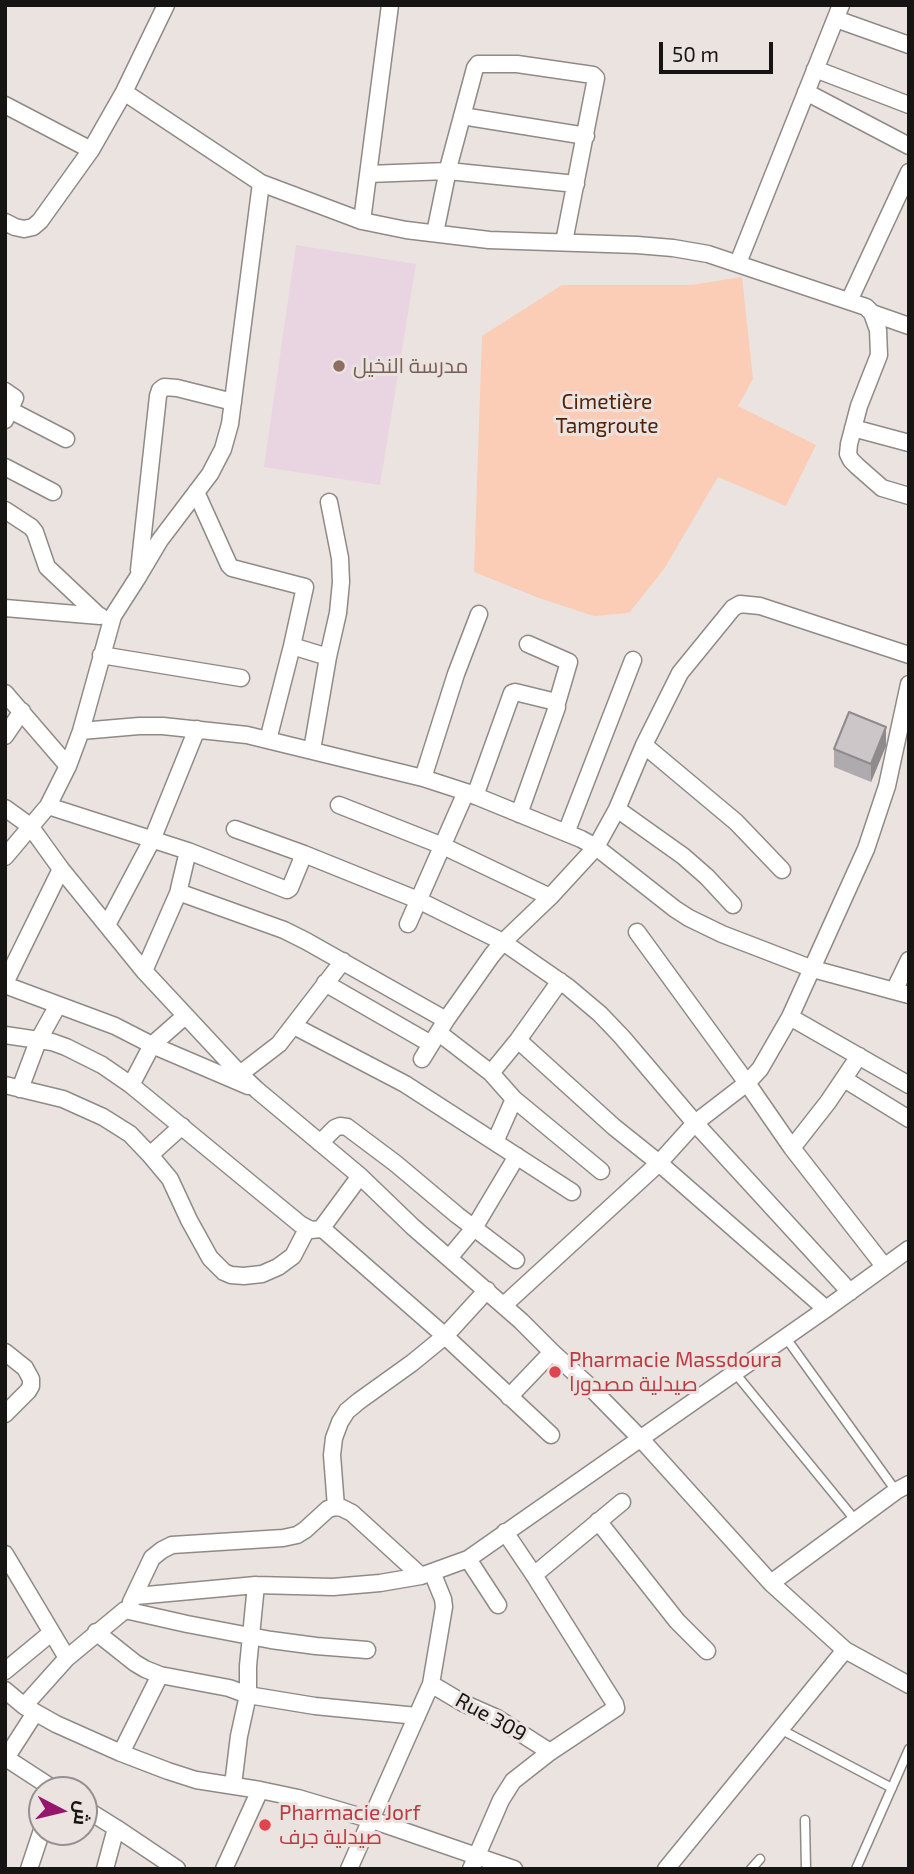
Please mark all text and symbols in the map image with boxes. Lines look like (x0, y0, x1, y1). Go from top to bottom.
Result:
scale bar (662, 28, 776, 72)
text: 50 m (672, 41, 719, 66)
place label: مدرسة النخيل (353, 353, 469, 379)
marker: مدرسة النخيل (331, 358, 347, 374)
park label: Cimetière Tamgroute (555, 389, 659, 439)
place label: Pharmacie Massdoura صيدلية مصدورا (569, 1347, 782, 1397)
marker: Pharmacie Massdoura صيدلية مصدورا (547, 1364, 563, 1380)
street label: Rue 309 (451, 1687, 531, 1747)
north arrow (28, 1776, 98, 1846)
text: ش (69, 1800, 95, 1827)
place label: Pharmacie Jorf صيدلية جرف (279, 1800, 420, 1850)
marker: Pharmacie Jorf صيدلية جرف (257, 1817, 273, 1833)

